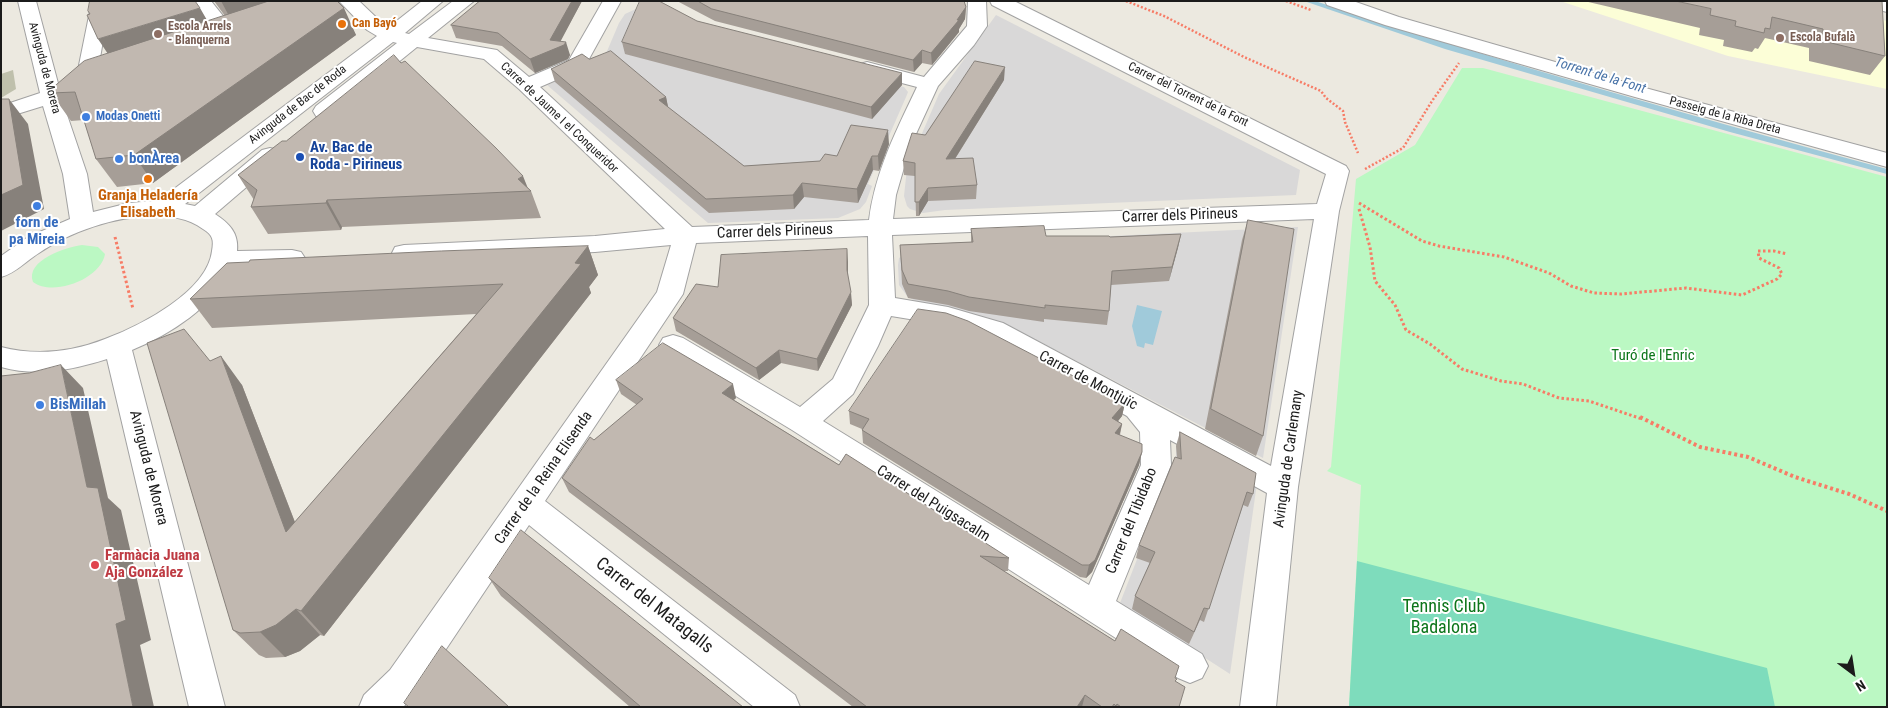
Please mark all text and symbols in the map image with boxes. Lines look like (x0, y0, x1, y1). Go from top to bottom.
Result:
place label: Can Bayó (352, 17, 397, 31)
marker: Can Bayó (336, 18, 348, 30)
place label: Escola Arrels - Blanquerna (168, 20, 231, 48)
street label: Avinguda de Morera (25, 21, 63, 115)
marker: Escola Arrels - Blanquerna (152, 28, 164, 40)
place label: Escola Bufalà (1790, 31, 1855, 45)
marker: Escola Bufalà (1774, 32, 1786, 44)
water label: Torrent de la Font (1552, 54, 1648, 98)
street label: Carrer de Jaume I el Conqueridor (497, 60, 621, 176)
street label: Carrer del Torrent de la Font (1125, 60, 1251, 130)
street label: Avinguda de Bac de Roda (246, 62, 350, 148)
street label: Passeig de la Riba Dreta (1668, 94, 1782, 138)
place label: Modas Onetti (96, 110, 160, 124)
marker: Modas Onetti (80, 111, 92, 123)
place label: Av. Bac de Roda - Pirineus (310, 139, 402, 174)
place label: bonÀrea (129, 150, 179, 168)
marker: Av. Bac de Roda - Pirineus (294, 151, 306, 163)
marker: bonÀrea (113, 153, 125, 165)
marker: Granja Heladería Elisabeth (142, 173, 154, 185)
place label: Granja Heladería Elisabeth (98, 187, 198, 222)
marker: forn de pa Mireia (31, 200, 43, 212)
street label: Carrer dels Pirineus (1122, 205, 1238, 227)
place label: forn de pa Mireia (9, 214, 65, 249)
street label: Carrer dels Pirineus (717, 221, 833, 243)
street label: Carrer de Montjuïc (1036, 347, 1140, 415)
park label: Turó de l'Enric (1611, 347, 1695, 365)
street label: Avinguda de Carlemany (1270, 389, 1308, 529)
place label: BisMillah (50, 396, 106, 414)
marker: BisMillah (34, 399, 46, 411)
street label: Carrer de la Reina Elisenda (491, 408, 597, 548)
street label: Avinguda de Morera (125, 409, 171, 527)
street label: Carrer del Puigsacalm (873, 462, 993, 546)
street label: Carrer del Tibidabo (1103, 465, 1161, 577)
place label: Farmàcia Juana Aja González (105, 547, 200, 582)
street label: Carrer del Matagalls (591, 553, 717, 659)
marker: Farmàcia Juana Aja González (89, 559, 101, 571)
park label: Tennis Club Badalona (1403, 596, 1485, 638)
north arrow (1828, 648, 1878, 698)
text: N (1853, 677, 1869, 695)

